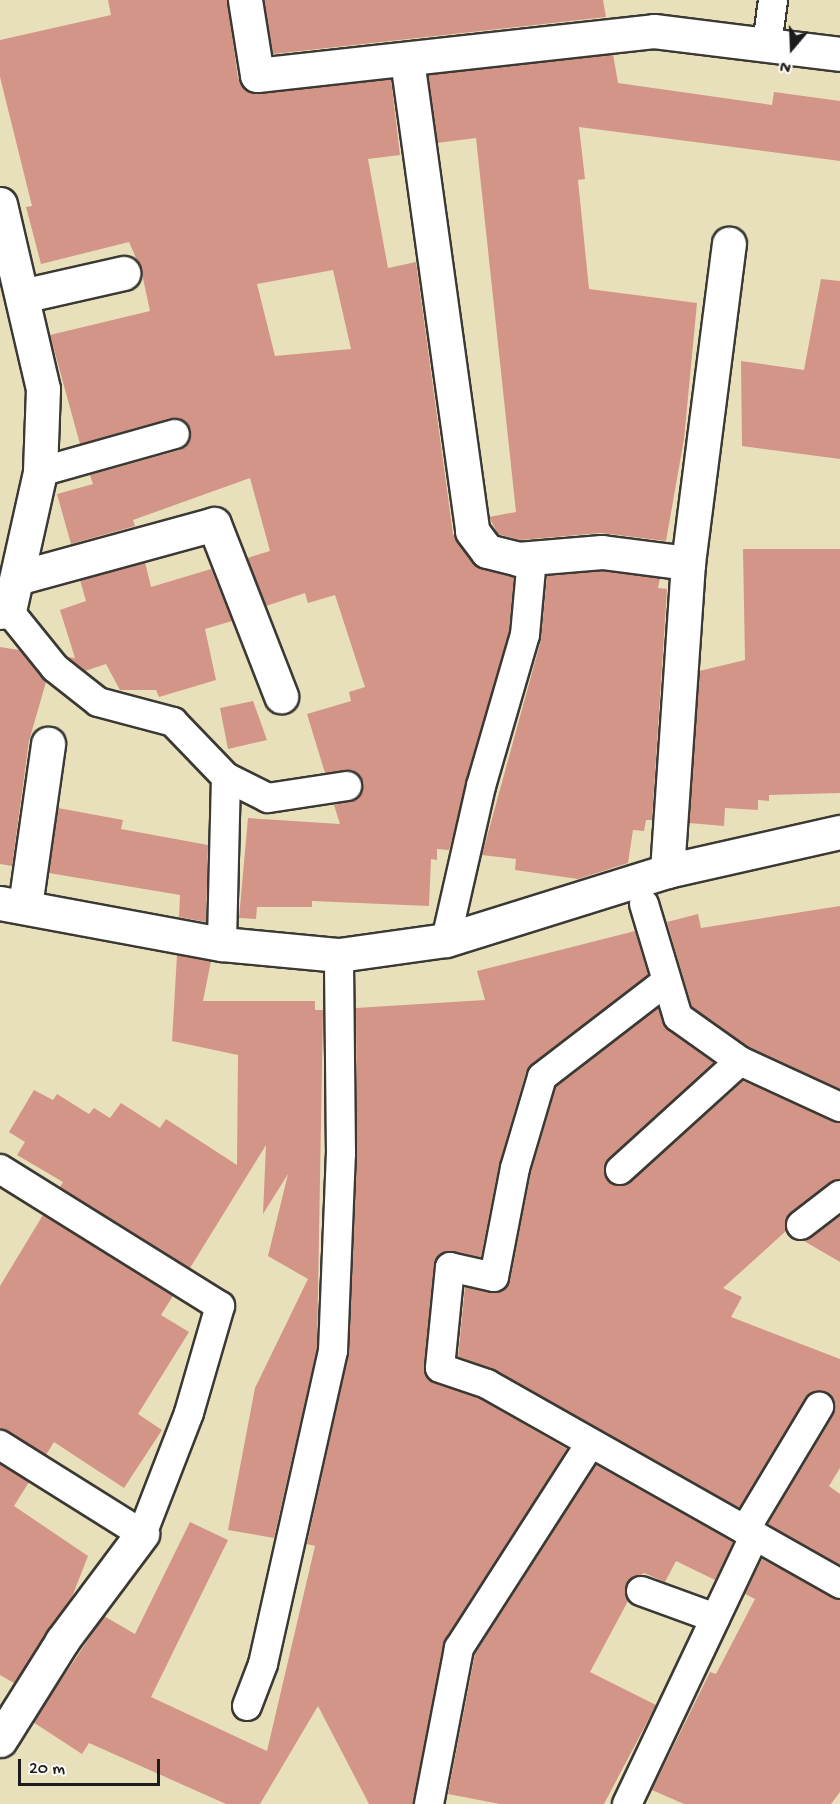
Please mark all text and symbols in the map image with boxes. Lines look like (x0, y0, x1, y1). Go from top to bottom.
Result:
north arrow (762, 18, 822, 78)
text: N (778, 55, 794, 76)
scale bar (21, 1747, 164, 1785)
text: 20 m (29, 1759, 65, 1780)

